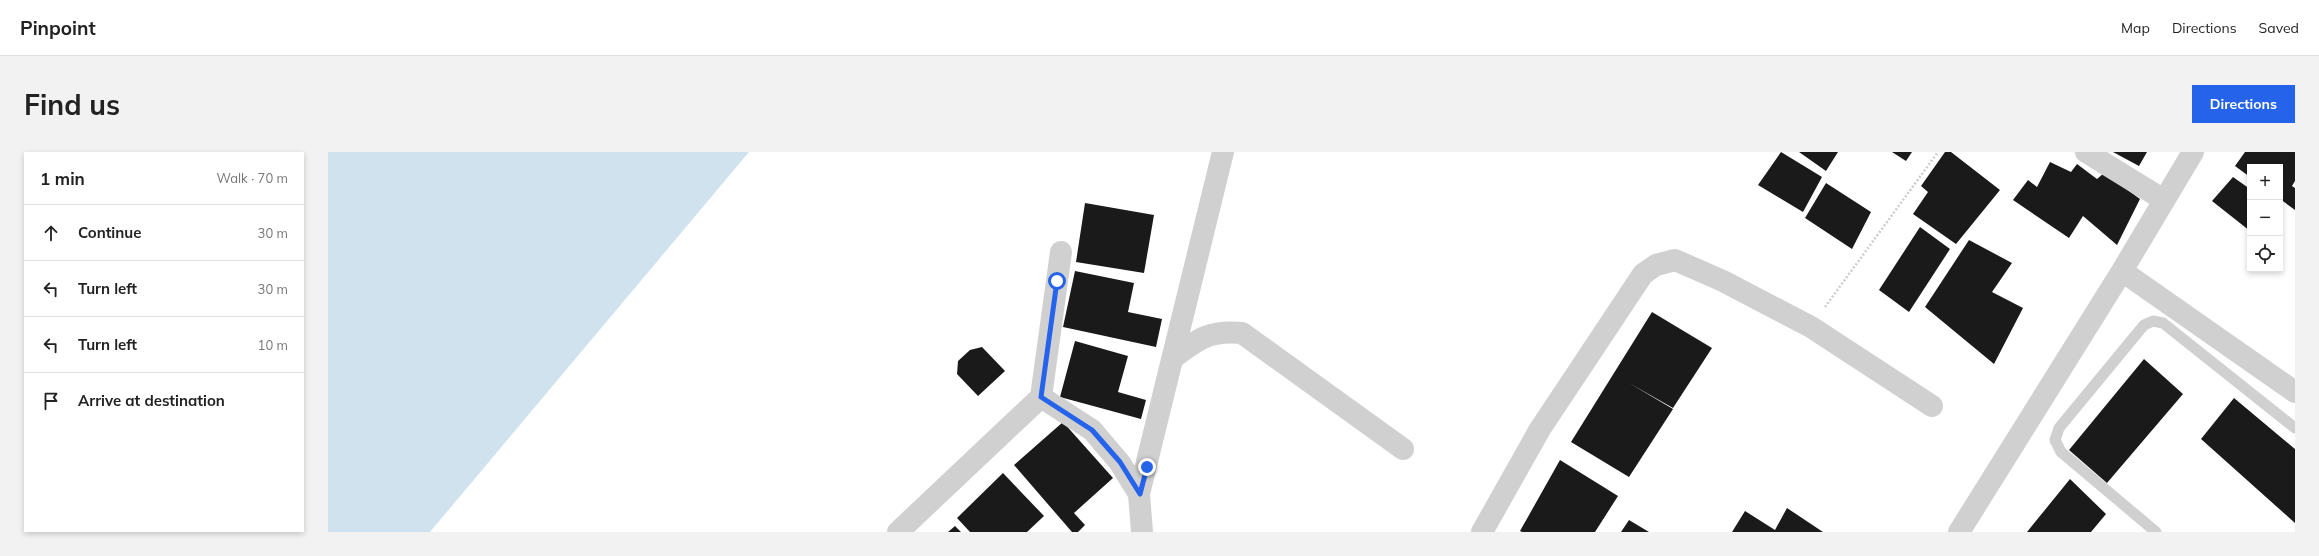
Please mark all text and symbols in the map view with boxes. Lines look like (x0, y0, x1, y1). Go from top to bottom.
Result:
text: Pinpoint (20, 16, 96, 40)
text: Map (2121, 19, 2150, 37)
text: Directions (2172, 19, 2237, 37)
text: Saved (2259, 19, 2299, 37)
button: Directions (2192, 85, 2295, 123)
text: Find us (24, 87, 120, 122)
map controls (2247, 164, 2283, 272)
button: + (2247, 164, 2283, 200)
text: 1 min (40, 168, 85, 189)
text: Walk · 70 m (217, 170, 288, 186)
button: − (2247, 200, 2283, 236)
icon: ahead (40, 222, 62, 244)
text: Continue (78, 223, 141, 242)
text: 30 m (258, 225, 288, 241)
button: locate (2247, 236, 2283, 272)
route start (1048, 272, 1066, 290)
icon: left (40, 278, 62, 300)
text: Turn left (78, 279, 137, 298)
text: 30 m (258, 281, 288, 297)
icon: left (40, 334, 62, 356)
text: Turn left (78, 335, 137, 354)
text: 10 m (258, 337, 288, 353)
icon: arrive (40, 390, 62, 412)
text: Arrive at destination (78, 391, 225, 410)
route end (1138, 458, 1156, 476)

